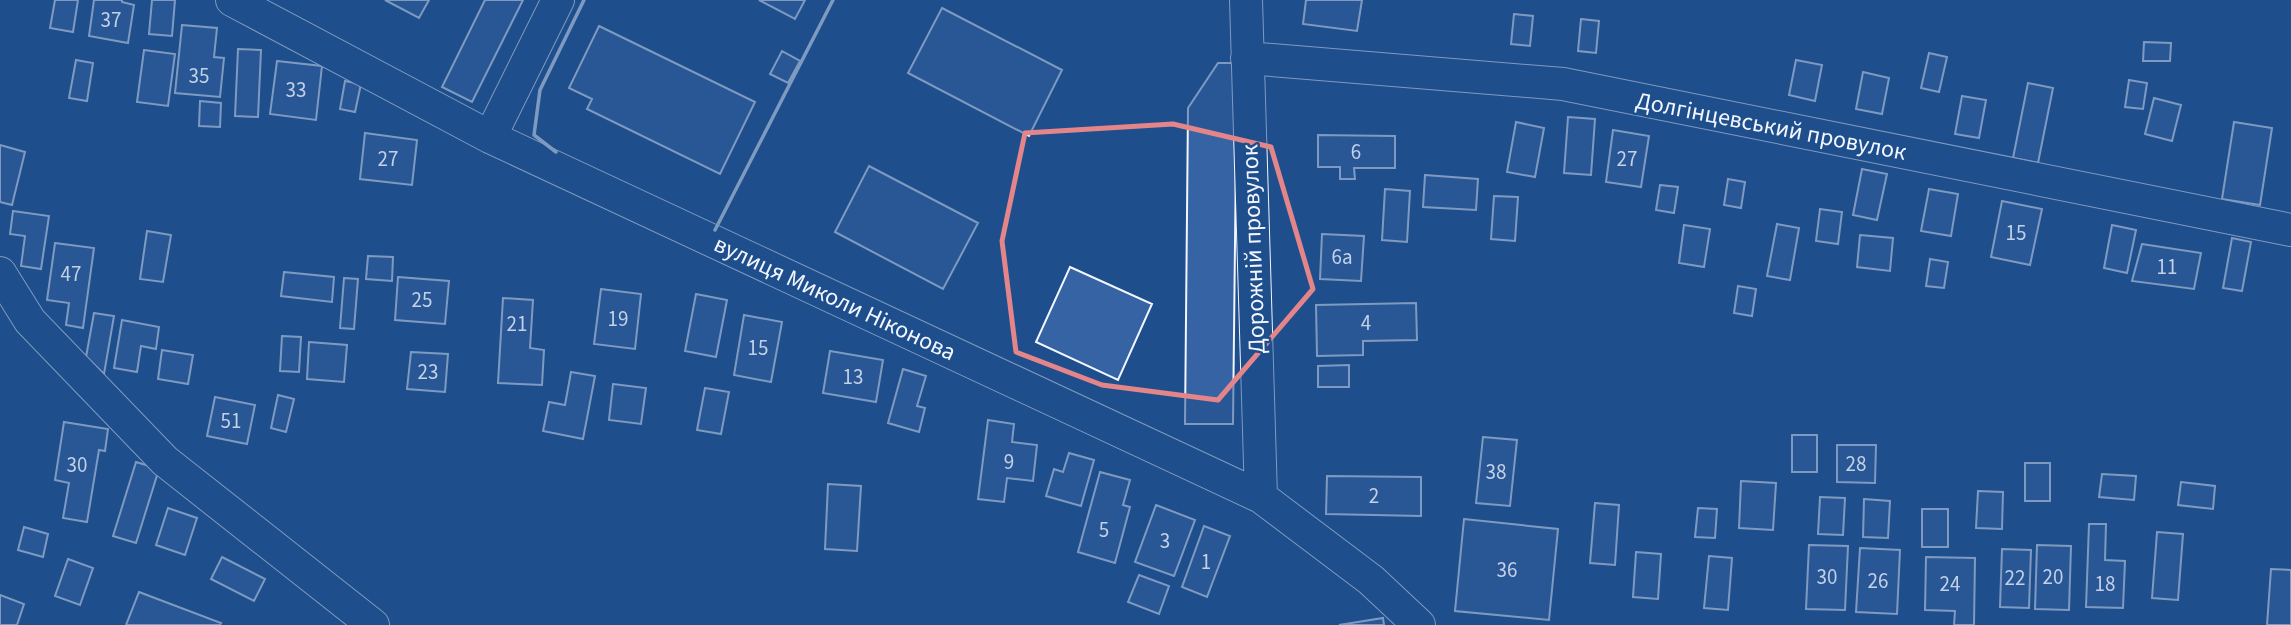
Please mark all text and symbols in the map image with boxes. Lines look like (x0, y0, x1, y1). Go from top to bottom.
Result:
house number: 37 (101, 5, 121, 35)
house number: 35 (189, 61, 209, 91)
house number: 33 (286, 75, 306, 105)
street label: Долгінцевський провулок (1633, 83, 1909, 170)
house number: 6 (1351, 137, 1361, 167)
house number: 27 (378, 144, 398, 174)
street label: Дорожній провулок (1232, 144, 1275, 354)
house number: 27 (1617, 144, 1637, 174)
house number: 15 (2006, 218, 2026, 248)
street label: вулиця Миколи Ніконова (708, 227, 962, 370)
house number: 6а (1331, 242, 1353, 272)
house number: 11 (2157, 252, 2177, 282)
house number: 47 (61, 259, 81, 289)
house number: 25 (412, 285, 432, 315)
house number: 19 (608, 304, 628, 334)
house number: 4 (1361, 308, 1371, 338)
house number: 21 (507, 309, 527, 339)
house number: 15 (748, 333, 768, 363)
house number: 23 (418, 357, 438, 387)
house number: 13 (843, 362, 863, 392)
house number: 51 (221, 406, 241, 436)
house number: 9 (1004, 447, 1014, 477)
house number: 28 (1846, 449, 1866, 479)
house number: 30 (67, 450, 87, 480)
house number: 38 (1486, 457, 1506, 487)
house number: 2 (1369, 481, 1379, 511)
house number: 5 (1099, 515, 1109, 545)
house number: 3 (1160, 526, 1170, 556)
house number: 1 (1201, 547, 1211, 577)
house number: 36 (1497, 555, 1517, 585)
house number: 30 (1817, 562, 1837, 592)
house number: 20 (2043, 562, 2063, 592)
house number: 22 (2005, 563, 2025, 593)
house number: 26 (1868, 566, 1888, 596)
house number: 24 (1940, 569, 1960, 599)
house number: 18 (2095, 569, 2115, 599)

